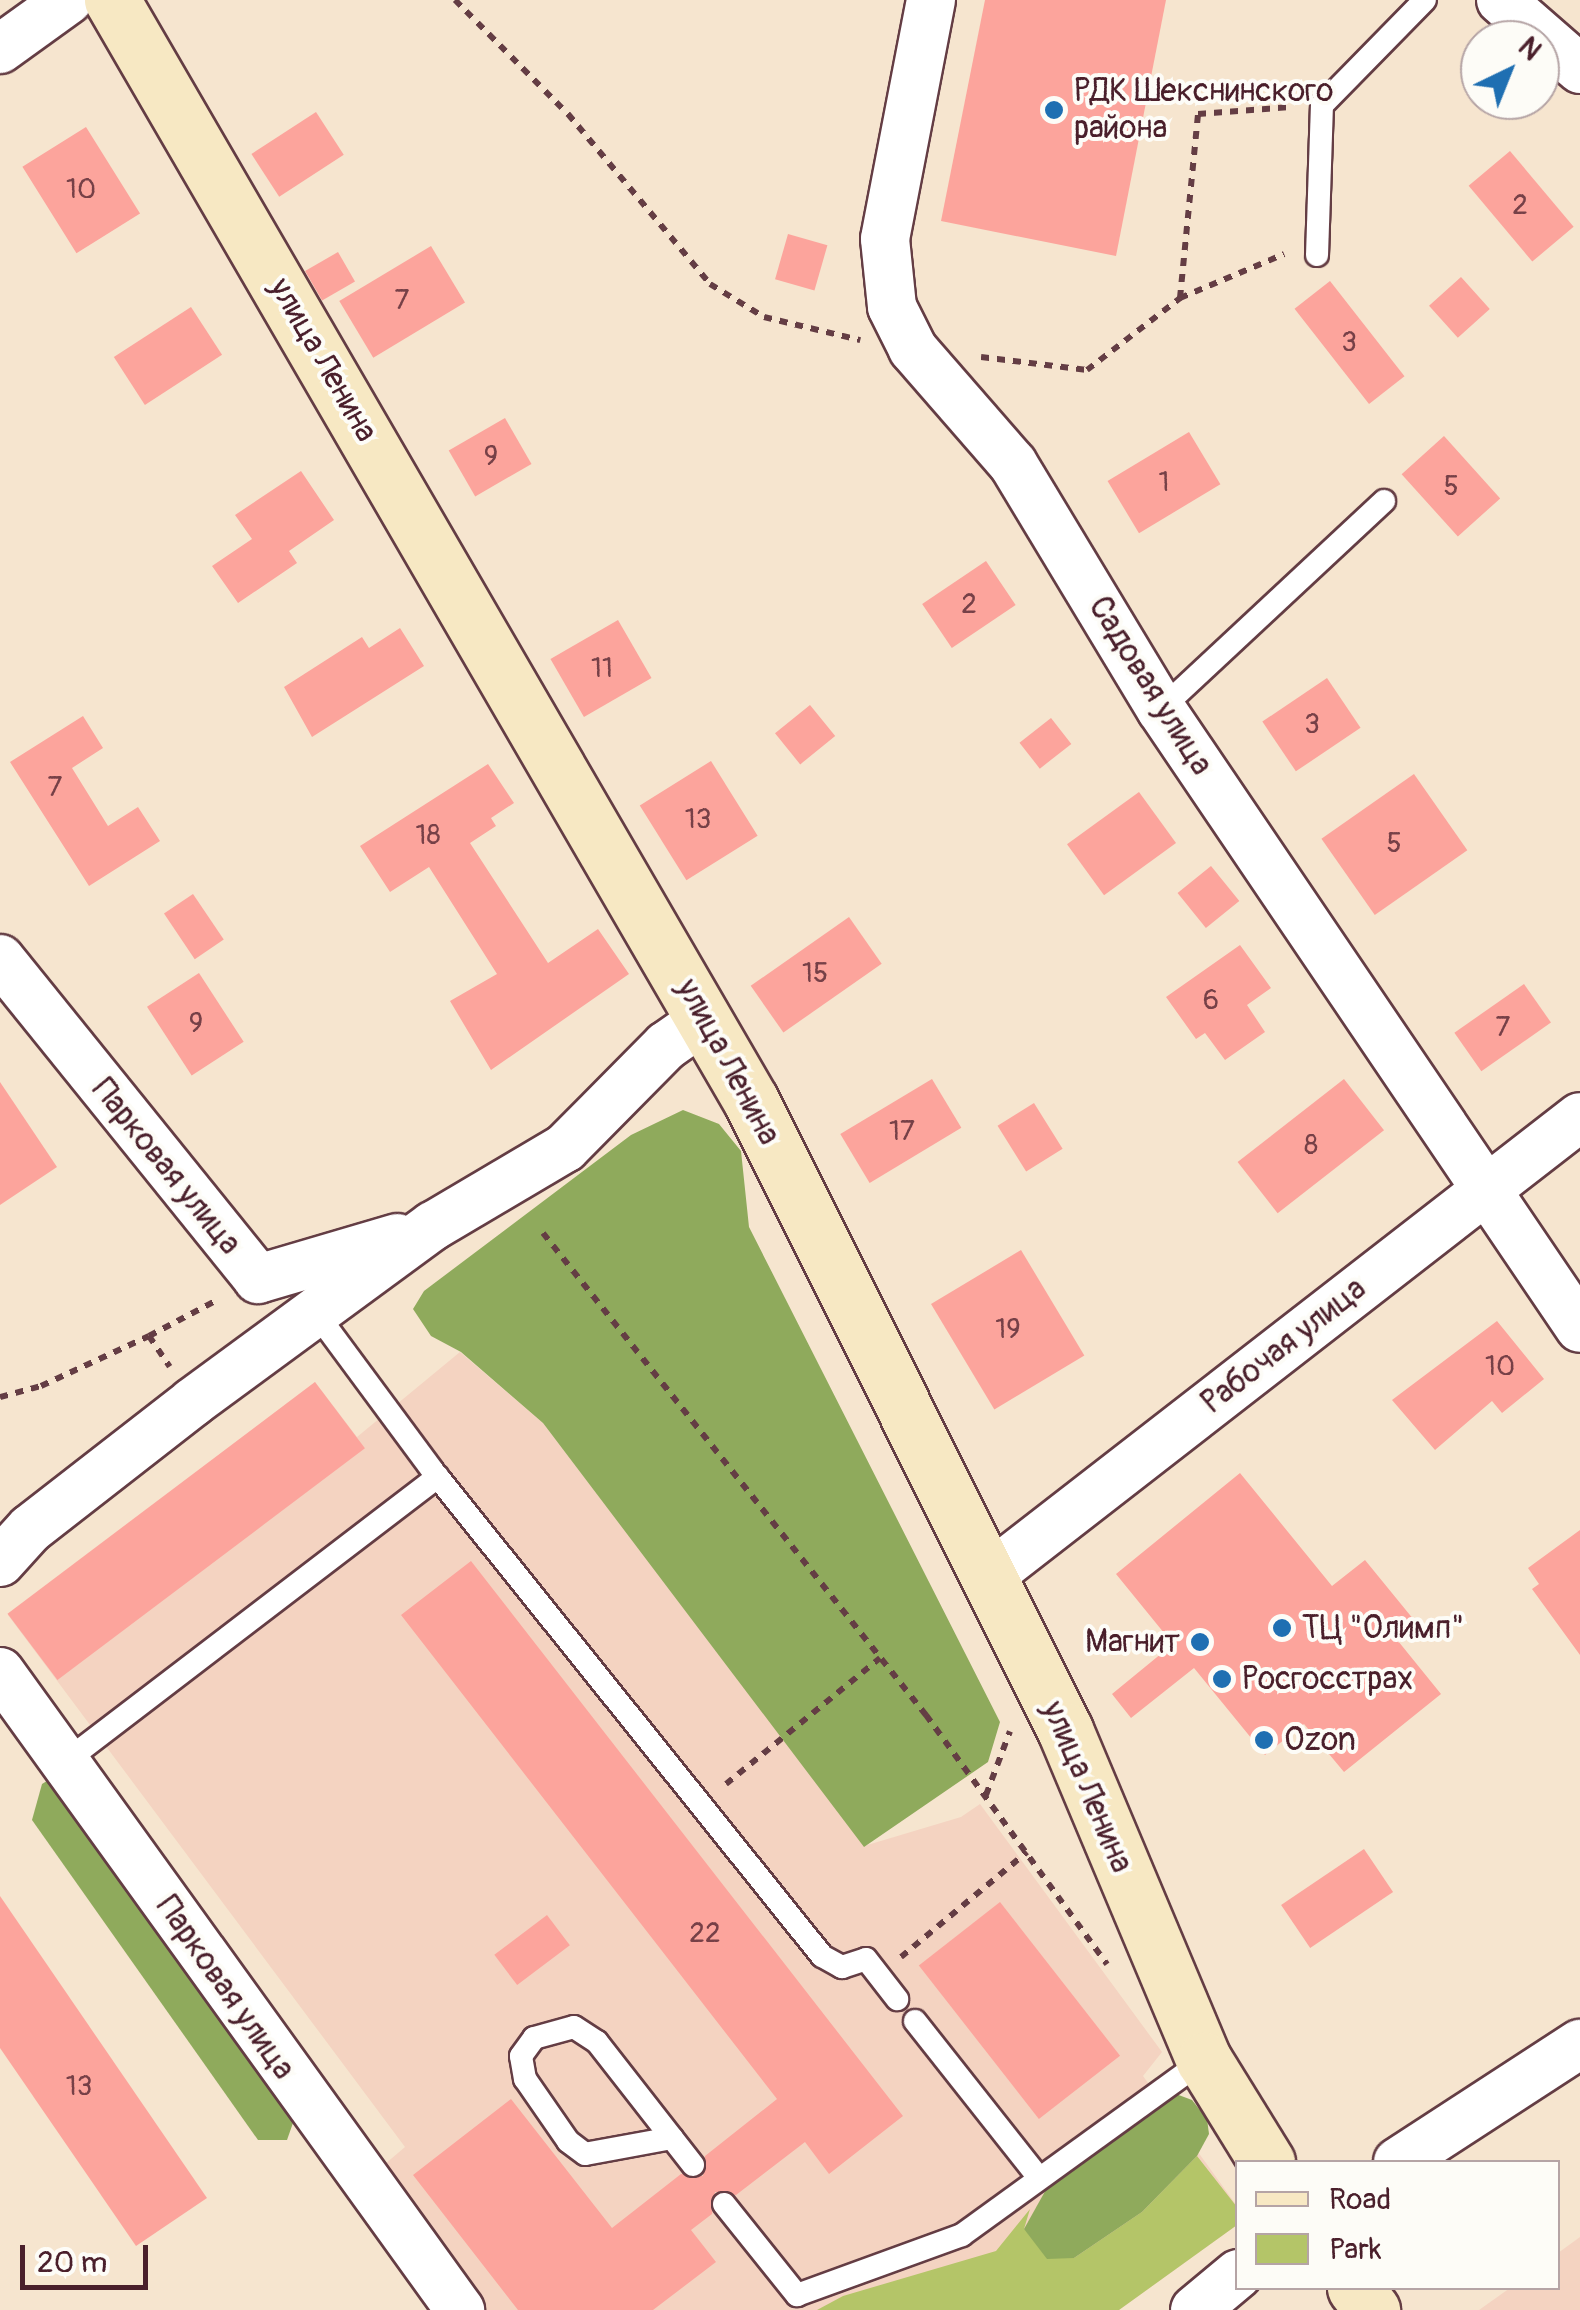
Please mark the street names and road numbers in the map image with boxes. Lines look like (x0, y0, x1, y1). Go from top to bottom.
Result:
street label: улица Ленина (261, 271, 385, 449)
street label: Садовая улица (1080, 590, 1220, 782)
street label: улица Ленина (668, 972, 788, 1152)
street label: Парковая улица (83, 1071, 249, 1263)
street label: Рабочая улица (1194, 1270, 1374, 1422)
street label: улица Ленина (1034, 1695, 1140, 1879)
street label: Парковая улица (148, 1889, 302, 2087)

